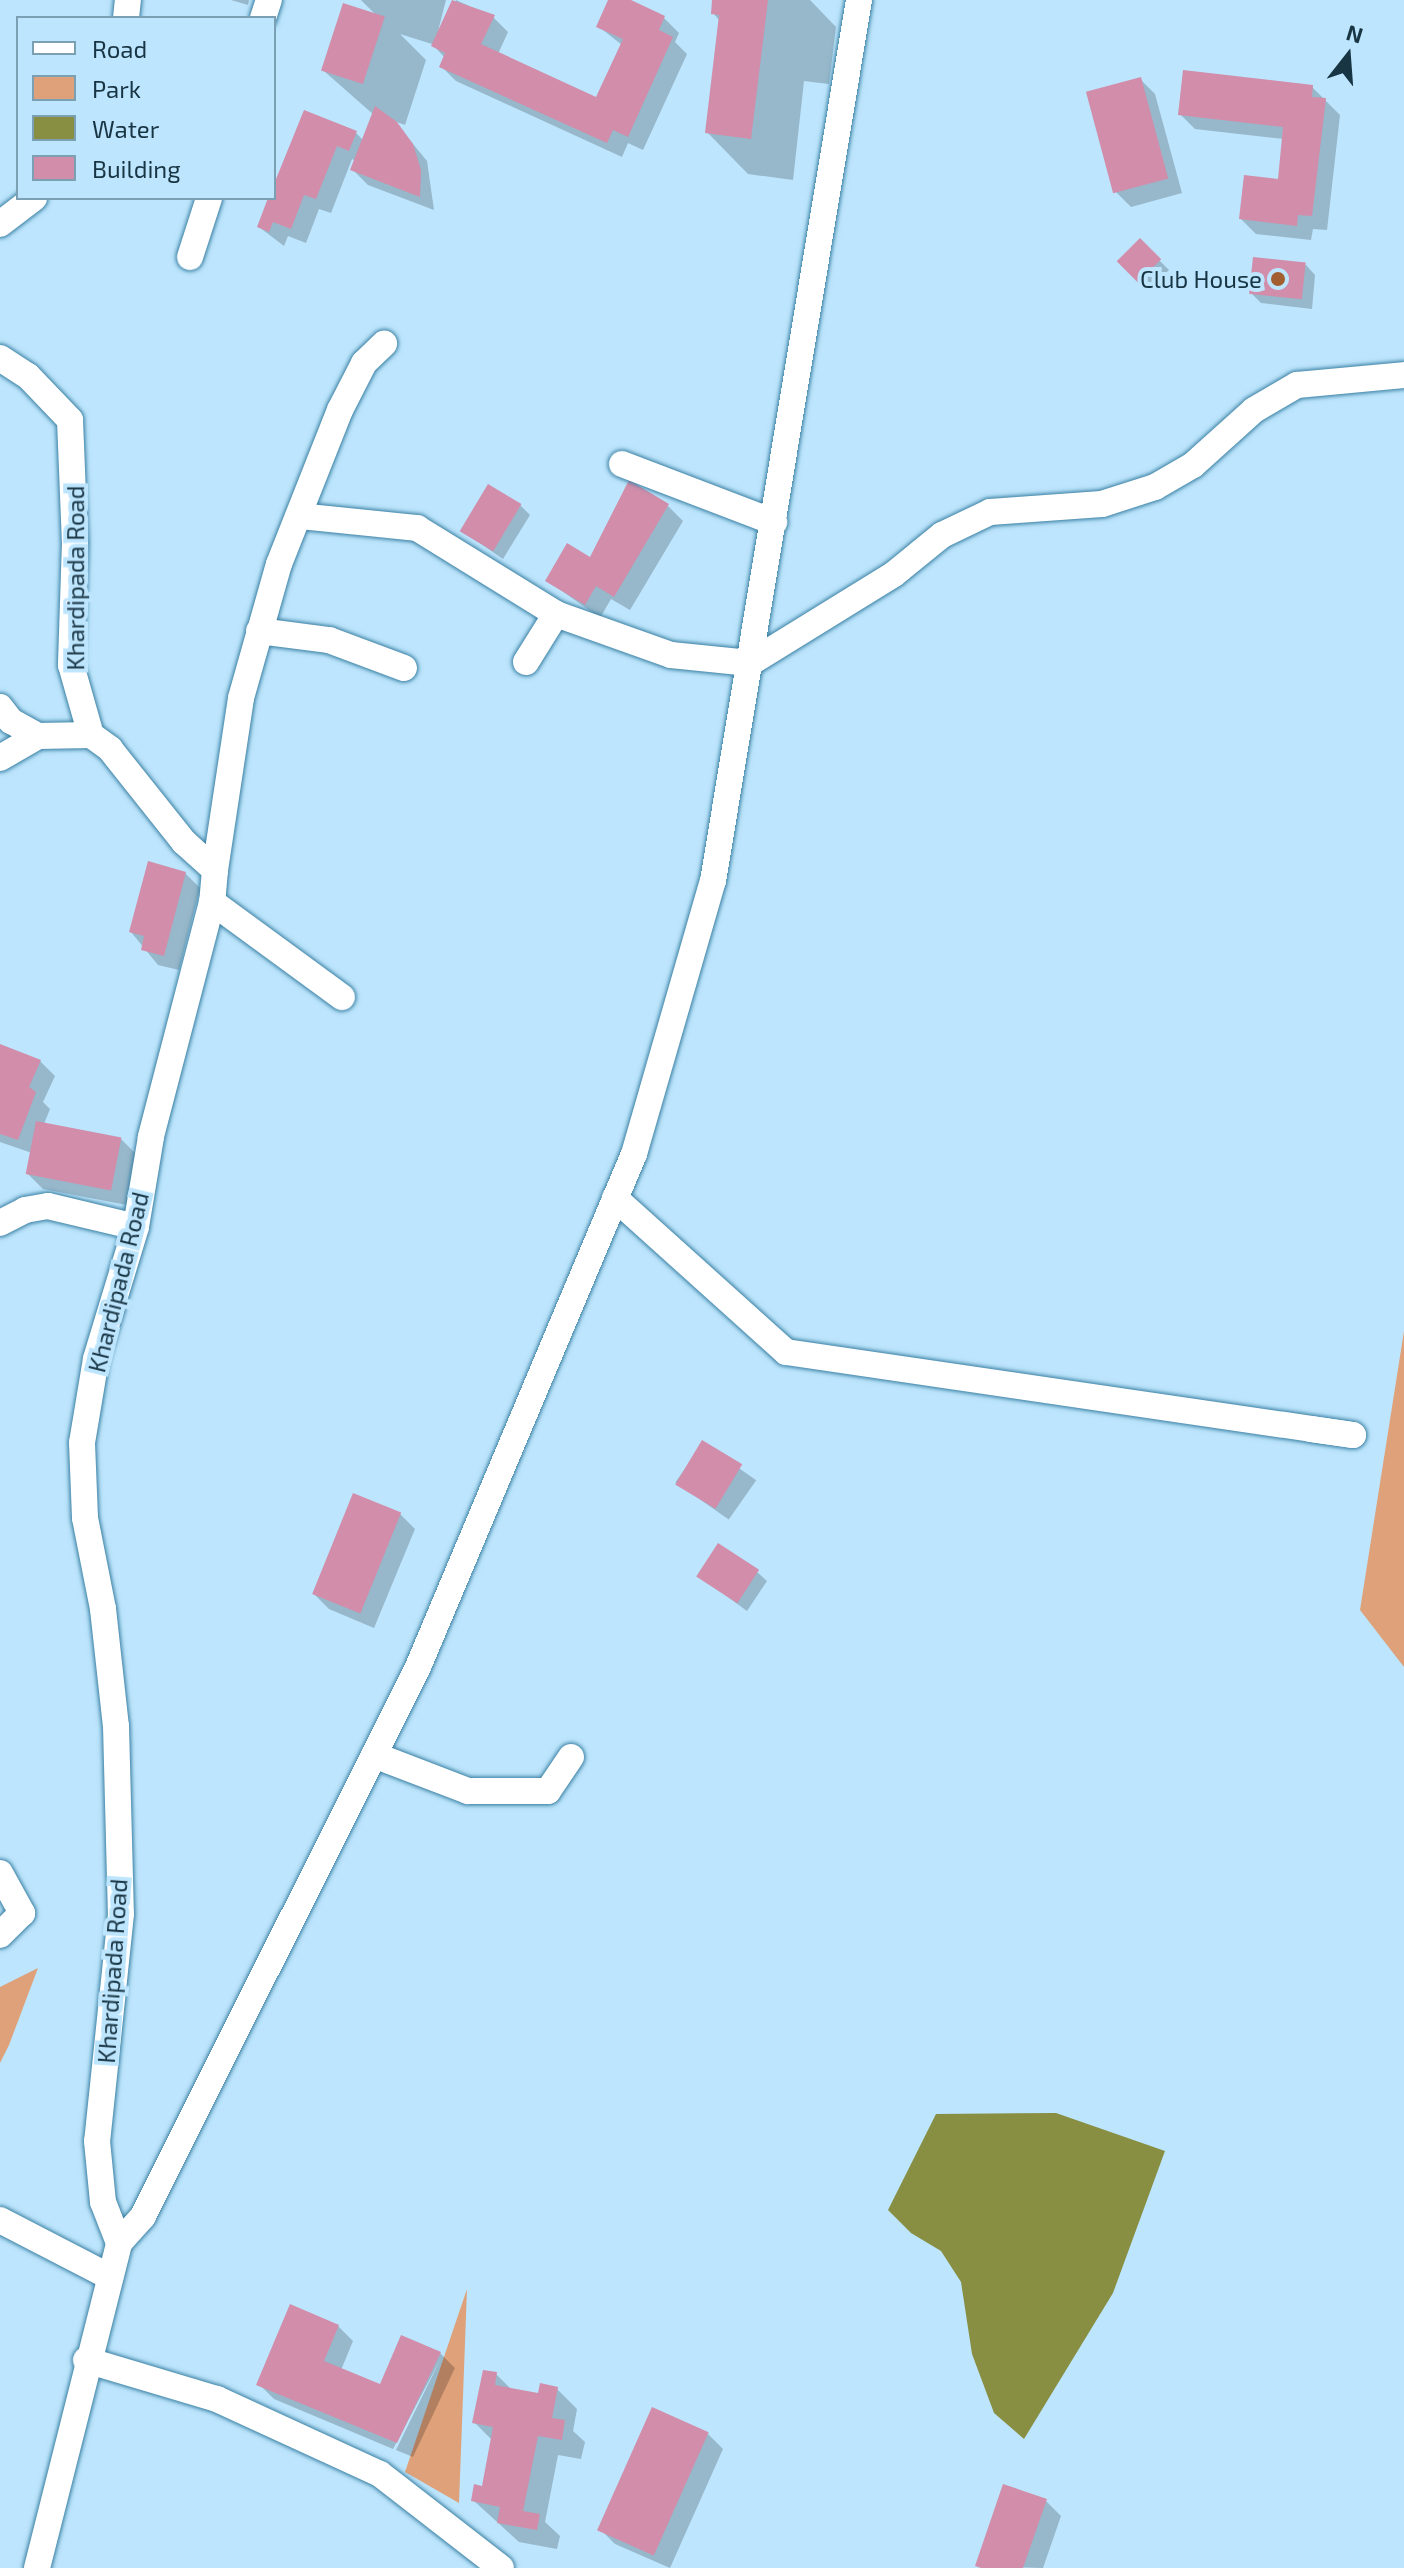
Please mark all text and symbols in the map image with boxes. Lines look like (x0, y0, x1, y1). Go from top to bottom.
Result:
legend (16, 16, 276, 200)
north arrow (1308, 16, 1388, 96)
text: N (1344, 18, 1366, 48)
text: Road (92, 34, 147, 63)
text: Park (92, 74, 141, 103)
text: Water (92, 114, 159, 143)
text: Building (92, 154, 181, 183)
place label: Club House (1140, 265, 1262, 293)
marker: Club House (1269, 270, 1287, 288)
street label: Khardipada Road (61, 485, 89, 671)
street label: Khardipada Road (82, 1189, 154, 1375)
street label: Khardipada Road (91, 1878, 133, 2064)

